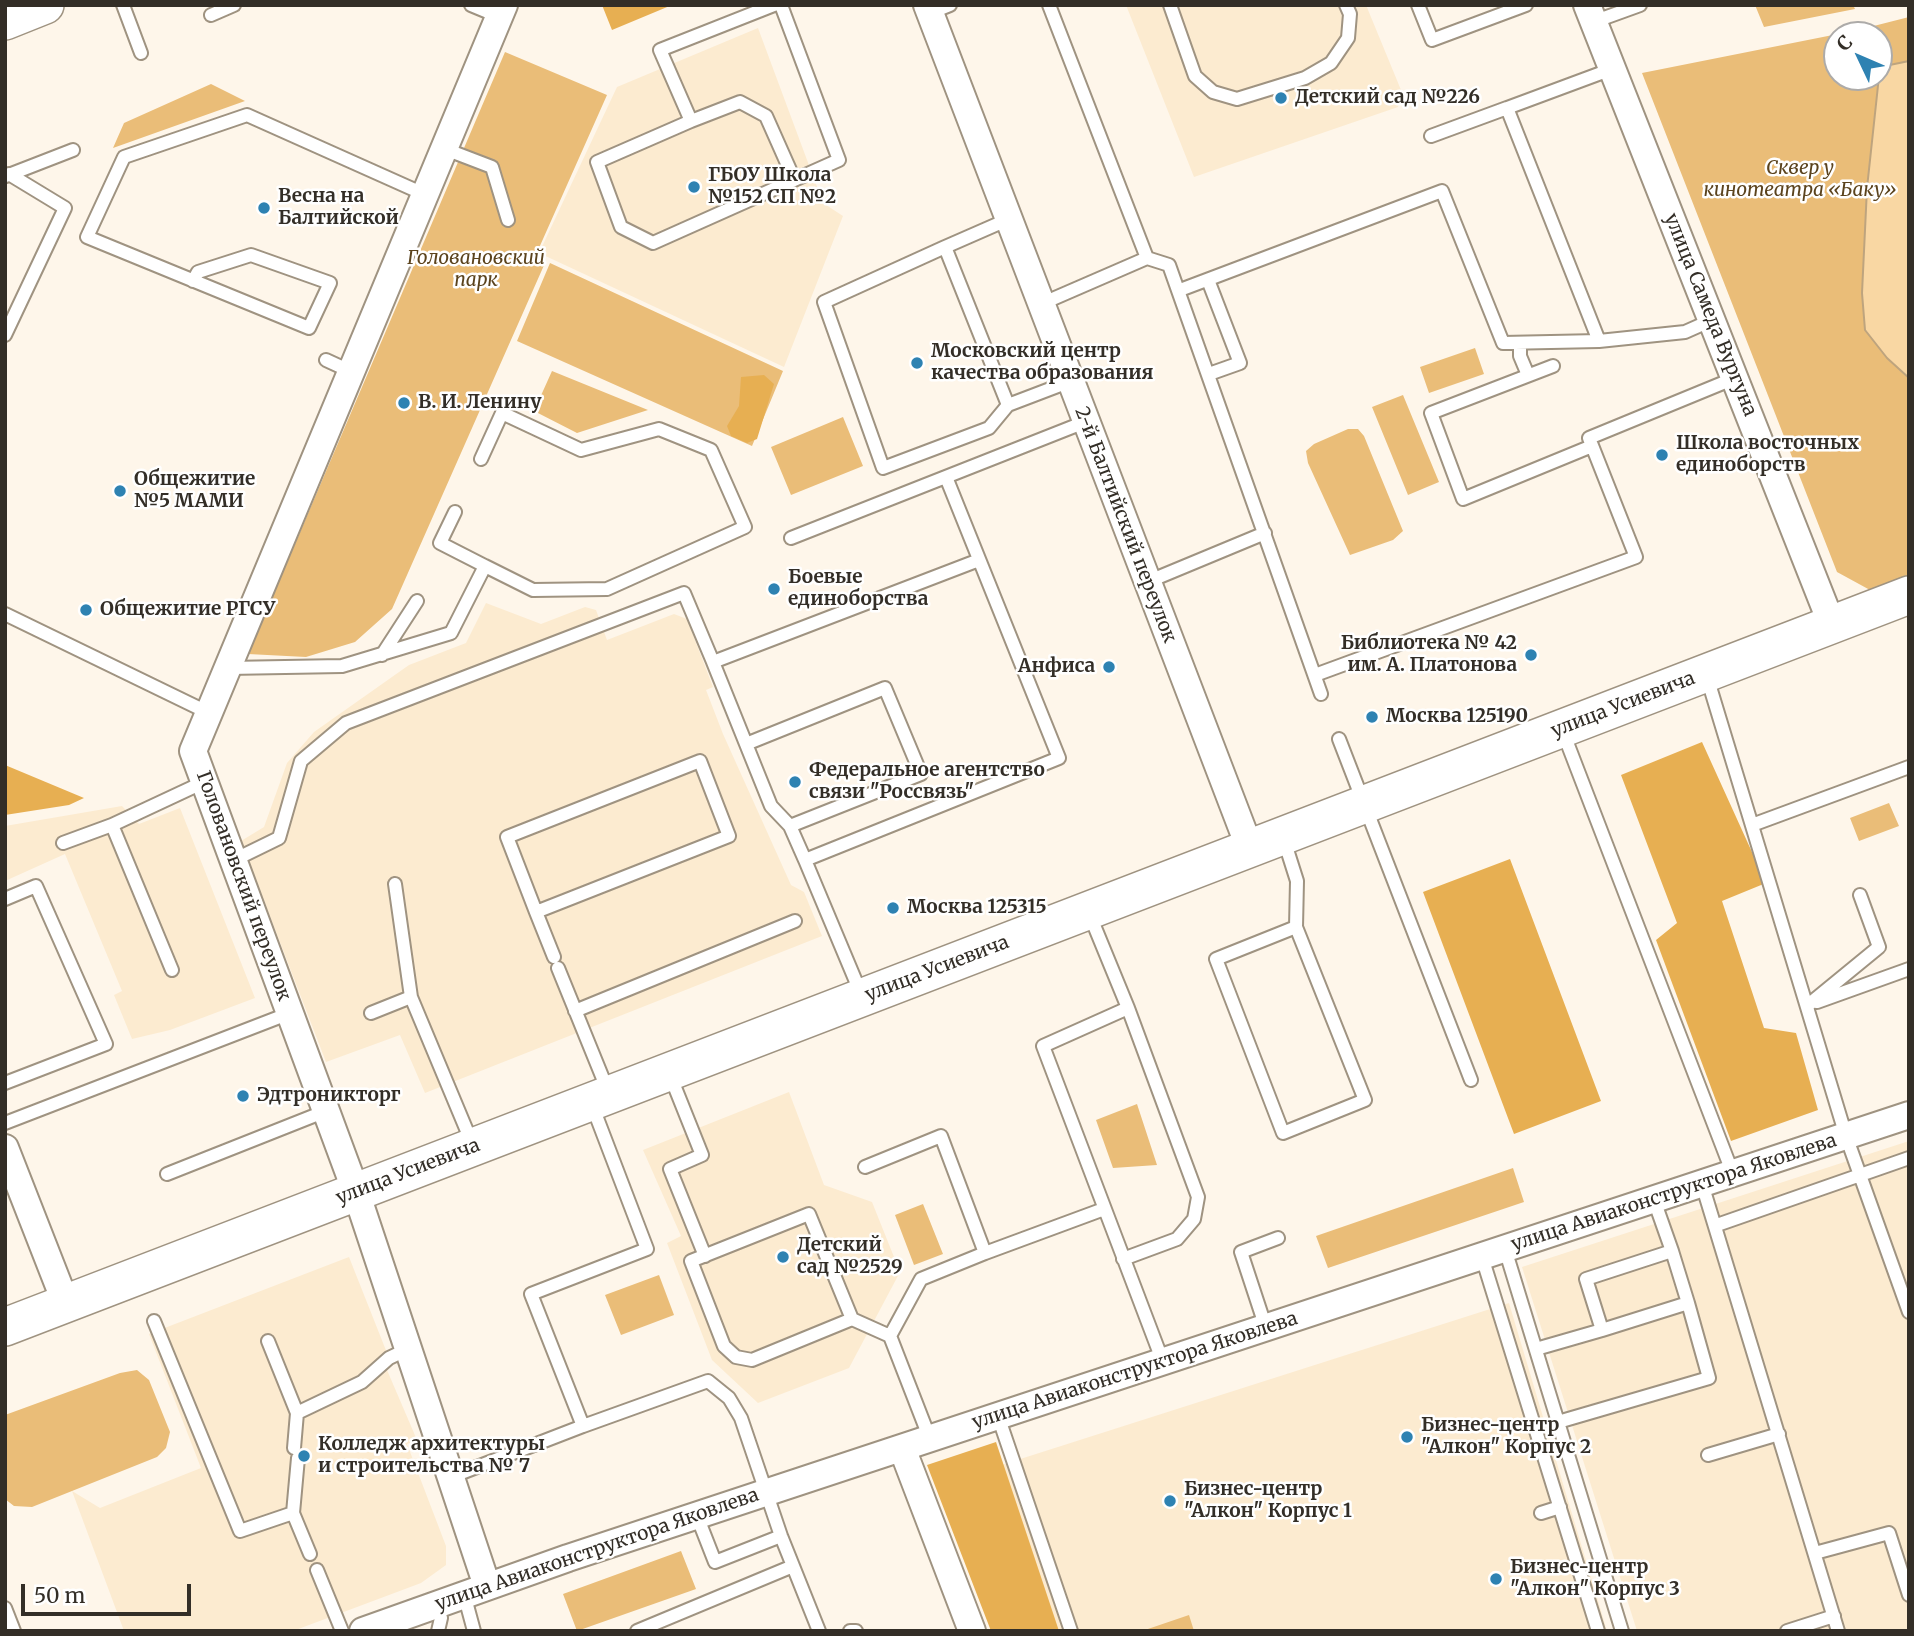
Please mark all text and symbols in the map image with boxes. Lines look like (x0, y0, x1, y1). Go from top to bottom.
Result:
north arrow (1823, 21, 1893, 91)
text: С (1831, 30, 1857, 56)
place label: Детский сад №226 (1295, 87, 1480, 109)
marker: Детский сад №226 (1273, 90, 1289, 106)
park label: Сквер у кинотеатра «Баку» (1703, 158, 1897, 202)
place label: ГБОУ Школа №152 СП №2 (708, 165, 836, 209)
marker: ГБОУ Школа №152 СП №2 (686, 179, 702, 195)
place label: Весна на Балтийской (278, 186, 399, 230)
marker: Весна на Балтийской (256, 200, 272, 216)
street label: улица Самеда Вургуна (1659, 210, 1761, 420)
park label: Головановский парк (407, 248, 545, 292)
place label: Московский центр качества образования (931, 341, 1153, 385)
marker: Московский центр качества образования (909, 355, 925, 371)
place label: В. И. Ленину (418, 392, 541, 414)
marker: В. И. Ленину (396, 395, 412, 411)
street label: 2-й Балтийский переулок (1069, 404, 1181, 646)
place label: Школа восточных единоборств (1676, 433, 1859, 477)
marker: Школа восточных единоборств (1654, 447, 1670, 463)
place label: Общежитие №5 МАМИ (134, 469, 255, 513)
marker: Общежитие №5 МАМИ (112, 483, 128, 499)
place label: Боевые единоборства (788, 567, 928, 611)
marker: Боевые единоборства (766, 581, 782, 597)
place label: Общежитие РГСУ (100, 599, 275, 621)
marker: Общежитие РГСУ (78, 602, 94, 618)
place label: Библиотека № 42 им. А. Платонова (1341, 633, 1517, 677)
marker: Библиотека № 42 им. А. Платонова (1523, 647, 1539, 663)
place label: Анфиса (1018, 656, 1095, 678)
marker: Анфиса (1101, 659, 1117, 675)
street label: улица Усиевича (1548, 667, 1698, 743)
place label: Москва 125190 (1386, 706, 1528, 728)
marker: Москва 125190 (1364, 709, 1380, 725)
place label: Федеральное агентство связи "Россвязь" (809, 760, 1045, 804)
street label: Головановский переулок (191, 768, 295, 1004)
marker: Федеральное агентство связи "Россвязь" (787, 774, 803, 790)
place label: Москва 125315 (907, 897, 1047, 919)
marker: Москва 125315 (885, 900, 901, 916)
street label: улица Усиевича (862, 931, 1012, 1007)
place label: Эдтроникторг (257, 1085, 401, 1107)
marker: Эдтроникторг (235, 1088, 251, 1104)
street label: улица Авиаконструктора Яковлева (1508, 1130, 1840, 1256)
street label: улица Усиевича (333, 1134, 483, 1210)
place label: Детский сад №2529 (797, 1235, 903, 1279)
marker: Детский сад №2529 (775, 1249, 791, 1265)
street label: улица Авиаконструктора Яковлева (969, 1308, 1301, 1434)
place label: Бизнес-центр "Алкон" Корпус 2 (1421, 1415, 1591, 1459)
marker: Бизнес-центр "Алкон" Корпус 2 (1399, 1429, 1415, 1445)
place label: Колледж архитектуры и строительства № 7 (318, 1434, 545, 1478)
marker: Колледж архитектуры и строительства № 7 (296, 1448, 312, 1464)
place label: Бизнес-центр "Алкон" Корпус 1 (1184, 1479, 1352, 1523)
street label: улица Авиаконструктора Яковлева (432, 1484, 762, 1616)
marker: Бизнес-центр "Алкон" Корпус 1 (1162, 1493, 1178, 1509)
place label: Бизнес-центр "Алкон" Корпус 3 (1510, 1557, 1680, 1601)
scale bar (24, 1570, 194, 1614)
marker: Бизнес-центр "Алкон" Корпус 3 (1488, 1571, 1504, 1587)
text: 50 m (34, 1582, 85, 1609)

